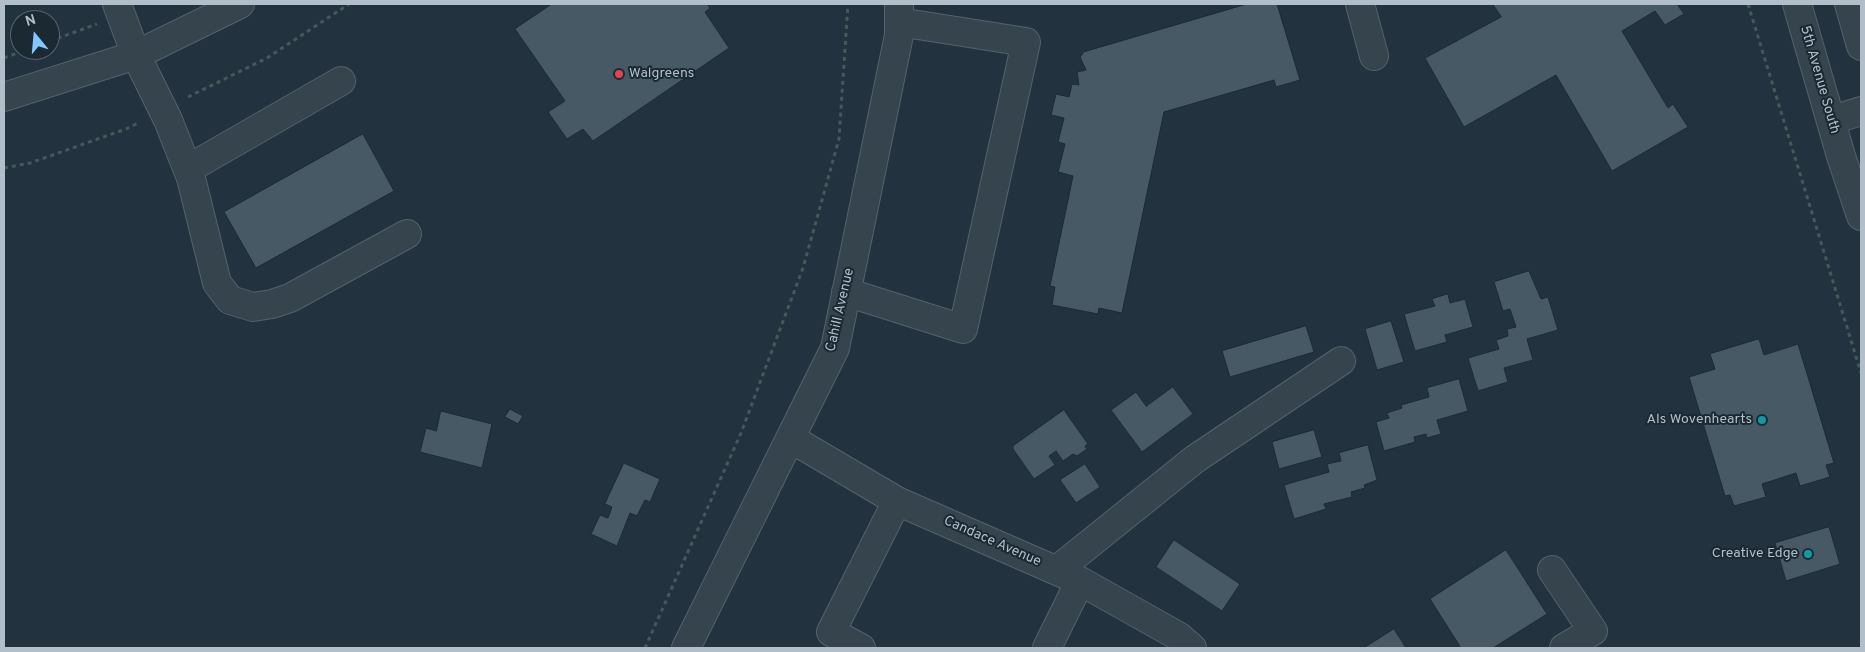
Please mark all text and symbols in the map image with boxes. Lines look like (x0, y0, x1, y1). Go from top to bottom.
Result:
north arrow (10, 10, 60, 60)
text: N (23, 12, 38, 31)
street label: 5th Avenue South (1796, 24, 1842, 136)
place label: Walgreens (629, 66, 694, 82)
marker: Walgreens (613, 68, 625, 80)
street label: Cahill Avenue (823, 267, 859, 353)
place label: Als Wovenhearts (1647, 412, 1752, 428)
marker: Als Wovenhearts (1756, 414, 1768, 426)
street label: Candace Avenue (941, 513, 1043, 571)
place label: Creative Edge (1712, 546, 1798, 562)
marker: Creative Edge (1802, 548, 1814, 560)

